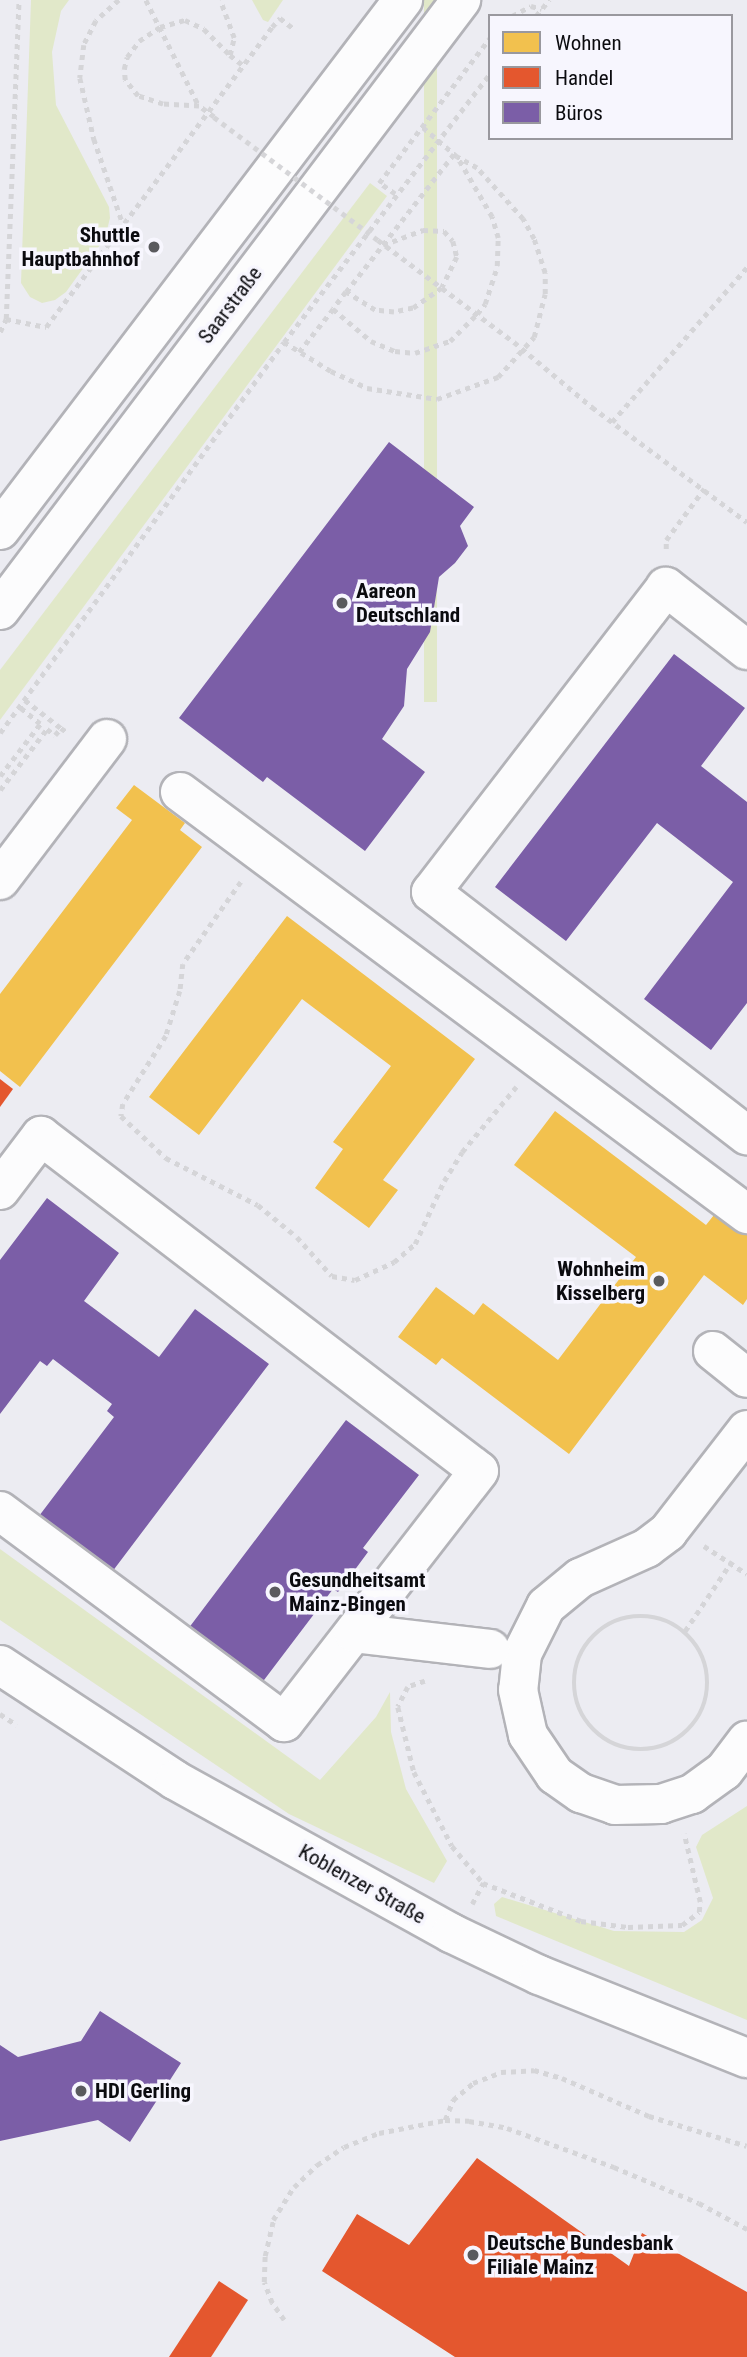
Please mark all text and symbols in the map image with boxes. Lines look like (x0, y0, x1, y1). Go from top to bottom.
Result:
legend (488, 14, 733, 140)
text: Wohnen (555, 31, 622, 55)
text: Handel (555, 66, 613, 90)
text: Büros (555, 101, 603, 125)
place label: Shuttle Hauptbahnhof (21, 222, 140, 272)
marker: Shuttle Hauptbahnhof (146, 239, 162, 255)
street label: Saarstraße (193, 261, 267, 349)
place label: Aareon Deutschland (356, 578, 460, 628)
marker: Aareon Deutschland (334, 595, 350, 611)
place label: Wohnheim Kisselberg (556, 1256, 645, 1306)
marker: Wohnheim Kisselberg (651, 1273, 667, 1289)
place label: Gesundheitsamt Mainz-Bingen (289, 1567, 426, 1617)
marker: Gesundheitsamt Mainz-Bingen (267, 1584, 283, 1600)
street label: Koblenzer Straße (294, 1839, 430, 1929)
place label: HDI Gerling (95, 2078, 191, 2104)
marker: HDI Gerling (73, 2083, 89, 2099)
place label: Deutsche Bundesbank Filiale Mainz (487, 2230, 673, 2280)
marker: Deutsche Bundesbank Filiale Mainz (465, 2247, 481, 2263)

